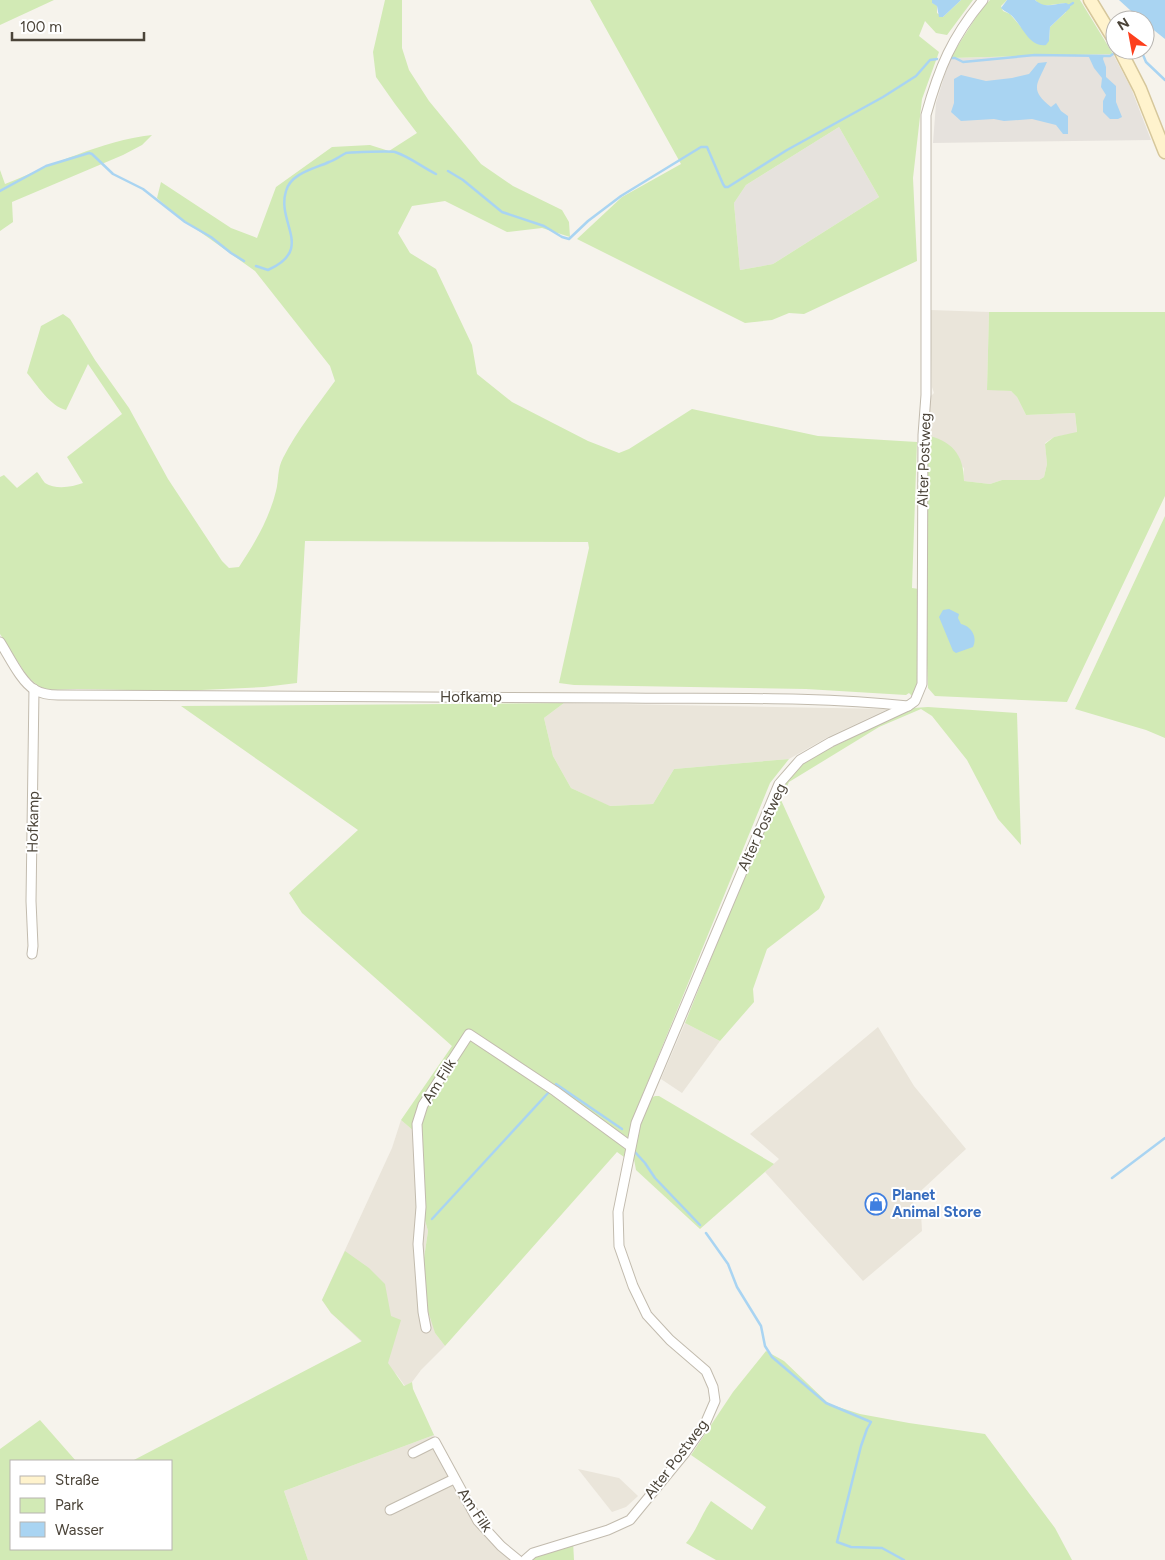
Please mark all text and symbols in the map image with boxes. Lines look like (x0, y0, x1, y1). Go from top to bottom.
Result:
scale bar (12, 10, 145, 42)
north arrow (1105, 10, 1155, 60)
text: N (1114, 14, 1132, 34)
text: 100 m (20, 18, 62, 36)
street label: Alter Postweg (913, 412, 935, 508)
street label: Hofkamp (440, 688, 502, 706)
street label: Alter Postweg (734, 780, 790, 874)
street label: Hofkamp (23, 791, 43, 853)
street label: Am Filk (418, 1055, 460, 1106)
place label: Planet Animal Store (892, 1186, 982, 1221)
shop icon: Planet Animal Store (864, 1192, 888, 1216)
street label: Alter Postweg (640, 1416, 712, 1502)
legend (10, 1460, 172, 1550)
text: Straße (55, 1471, 99, 1489)
street label: Am Filk (454, 1485, 497, 1536)
text: Park (55, 1496, 84, 1514)
text: Wasser (55, 1521, 104, 1539)

